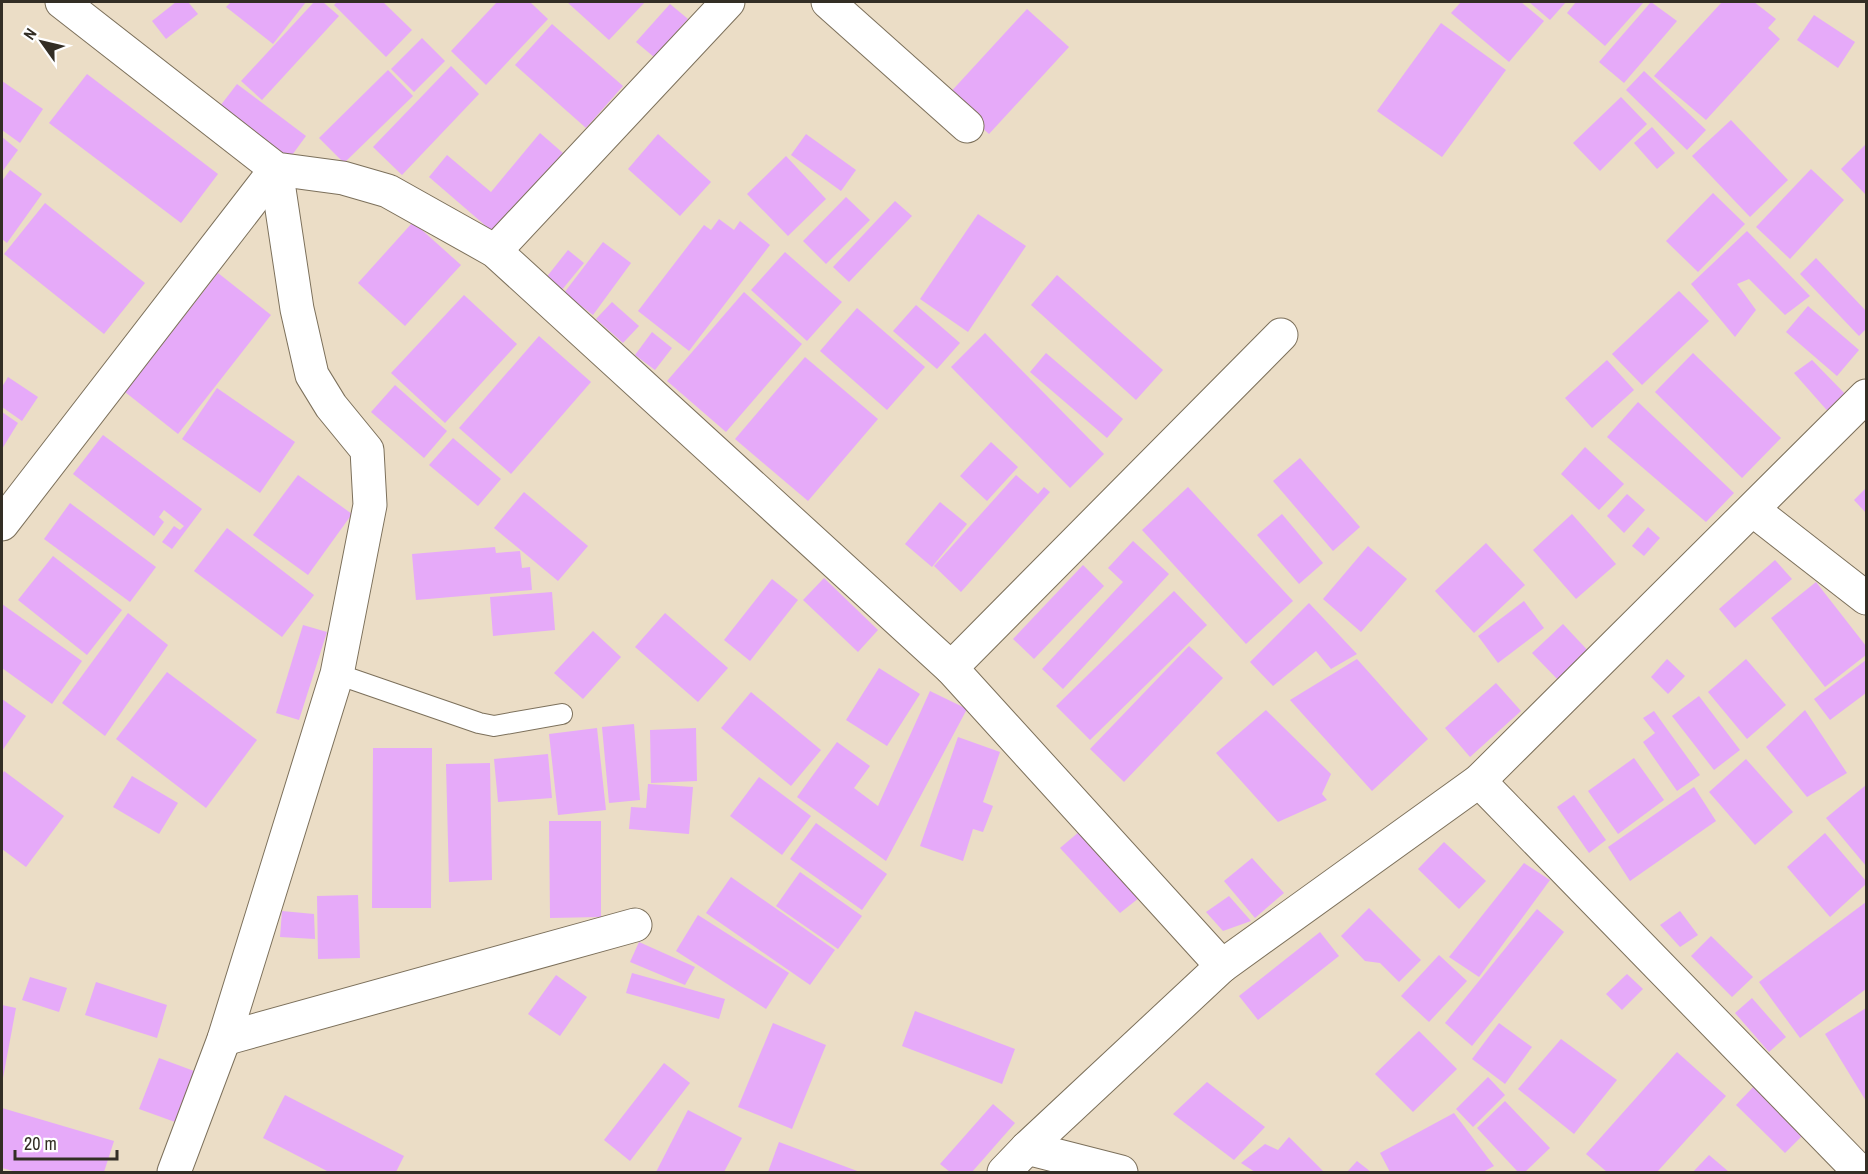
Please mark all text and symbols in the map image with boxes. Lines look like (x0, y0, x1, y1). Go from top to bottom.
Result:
north arrow (12, 12, 72, 72)
text: N (18, 24, 41, 44)
scale bar (15, 1123, 117, 1161)
text: 20 m (24, 1131, 57, 1156)

